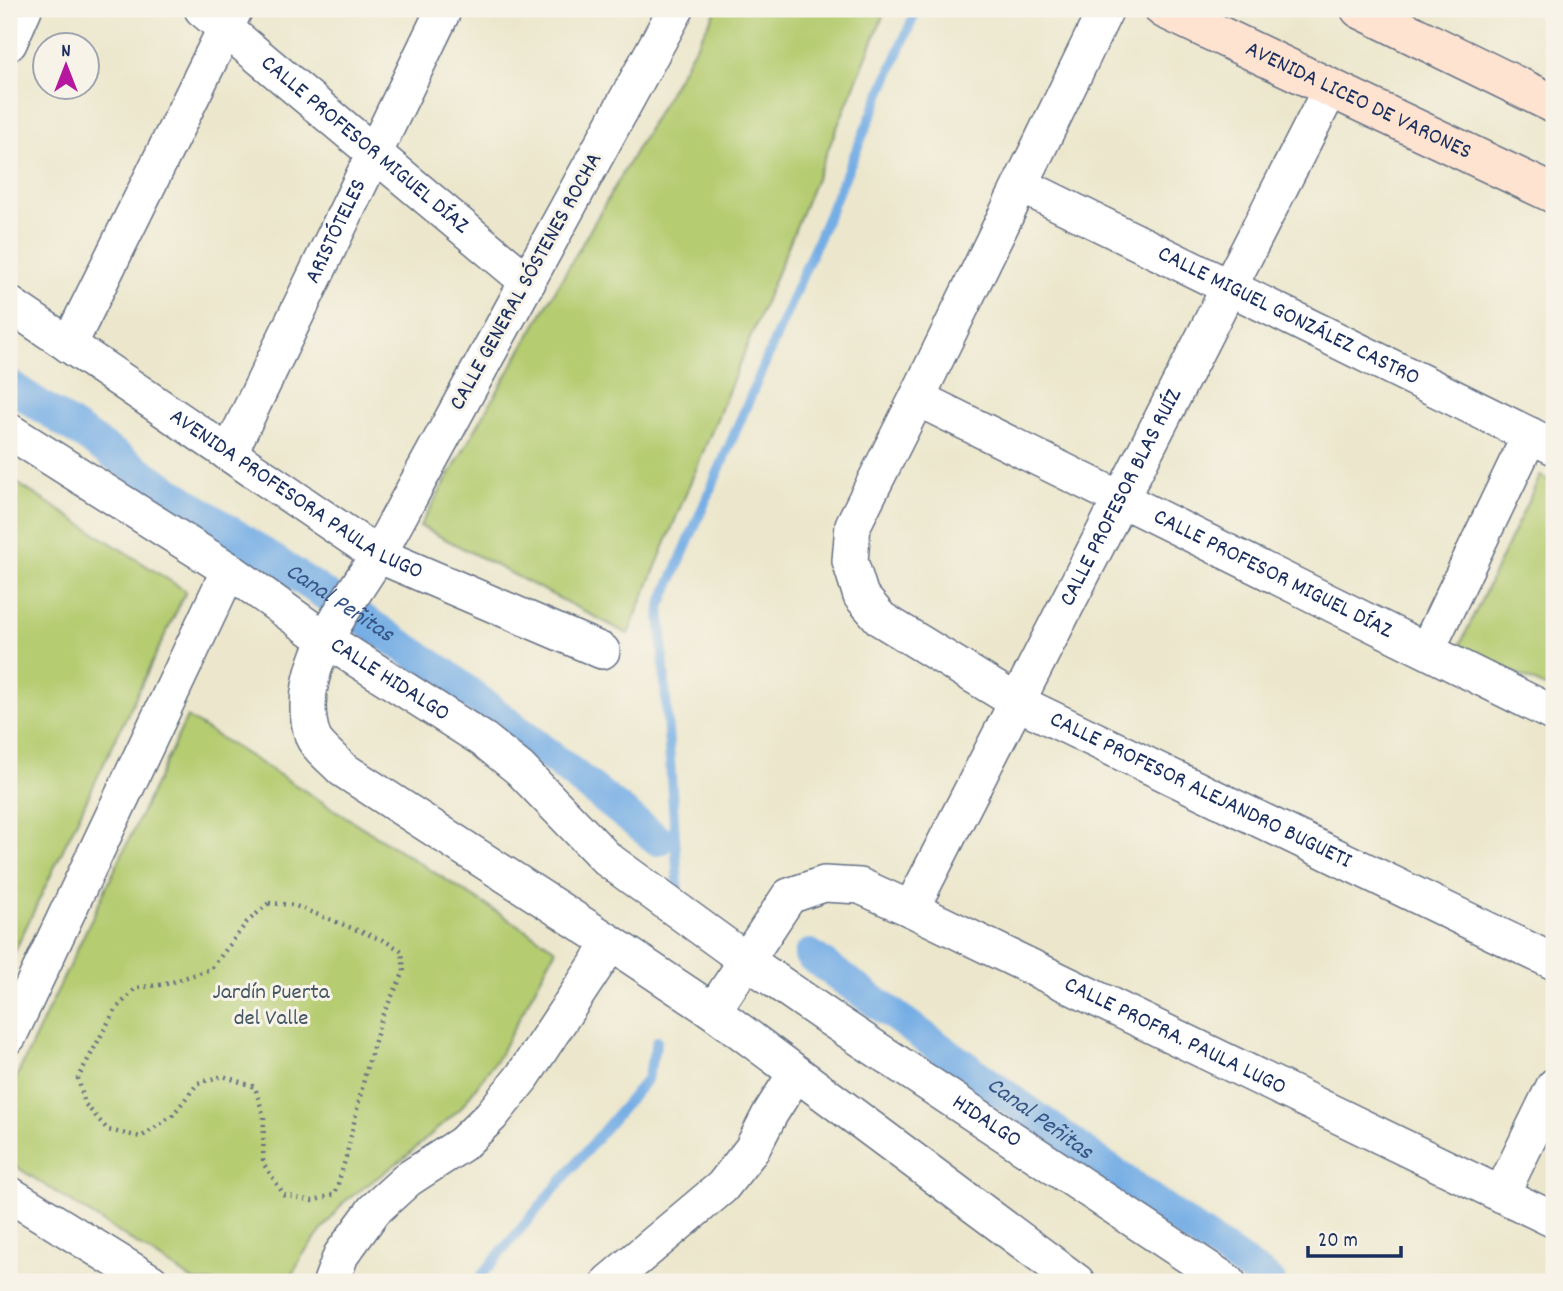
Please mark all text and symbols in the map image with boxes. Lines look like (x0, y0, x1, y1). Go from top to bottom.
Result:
north arrow (32, 32, 102, 102)
street label: AVENIDA LICEO DE VARONES (1240, 33, 1477, 169)
text: N (61, 39, 71, 66)
street label: CALLE PROFESOR MIGUEL DÍAZ (253, 48, 477, 243)
street label: CALLE GENERAL SÓSTENES ROCHA (442, 147, 612, 417)
street label: ARISTÓTELES (297, 174, 376, 289)
street label: CALLE MIGUEL GONZÁLEZ CASTRO (1152, 238, 1425, 395)
street label: CALLE PROFESOR BLAS RUÍZ (1052, 382, 1191, 613)
street label: AVENIDA PROFESORA PAULA LUGO (162, 401, 428, 589)
street label: CALLE PROFESOR MIGUEL DÍAZ (1147, 501, 1399, 648)
water label: Canal Peñitas (278, 555, 401, 653)
street label: CALLE HIDALGO (323, 630, 456, 730)
street label: CALLE PROFESOR ALEJANDRO BUGUETI (1044, 704, 1357, 878)
street label: CALLE PROFRA. PAULA LUGO (1058, 969, 1292, 1104)
park label: Jardín Puerta del Valle (213, 977, 331, 1036)
water label: Canal Peñitas (979, 1069, 1100, 1170)
street label: HIDALGO (945, 1087, 1028, 1157)
scale bar (1308, 1214, 1400, 1258)
text: 20 m (1318, 1227, 1358, 1257)

